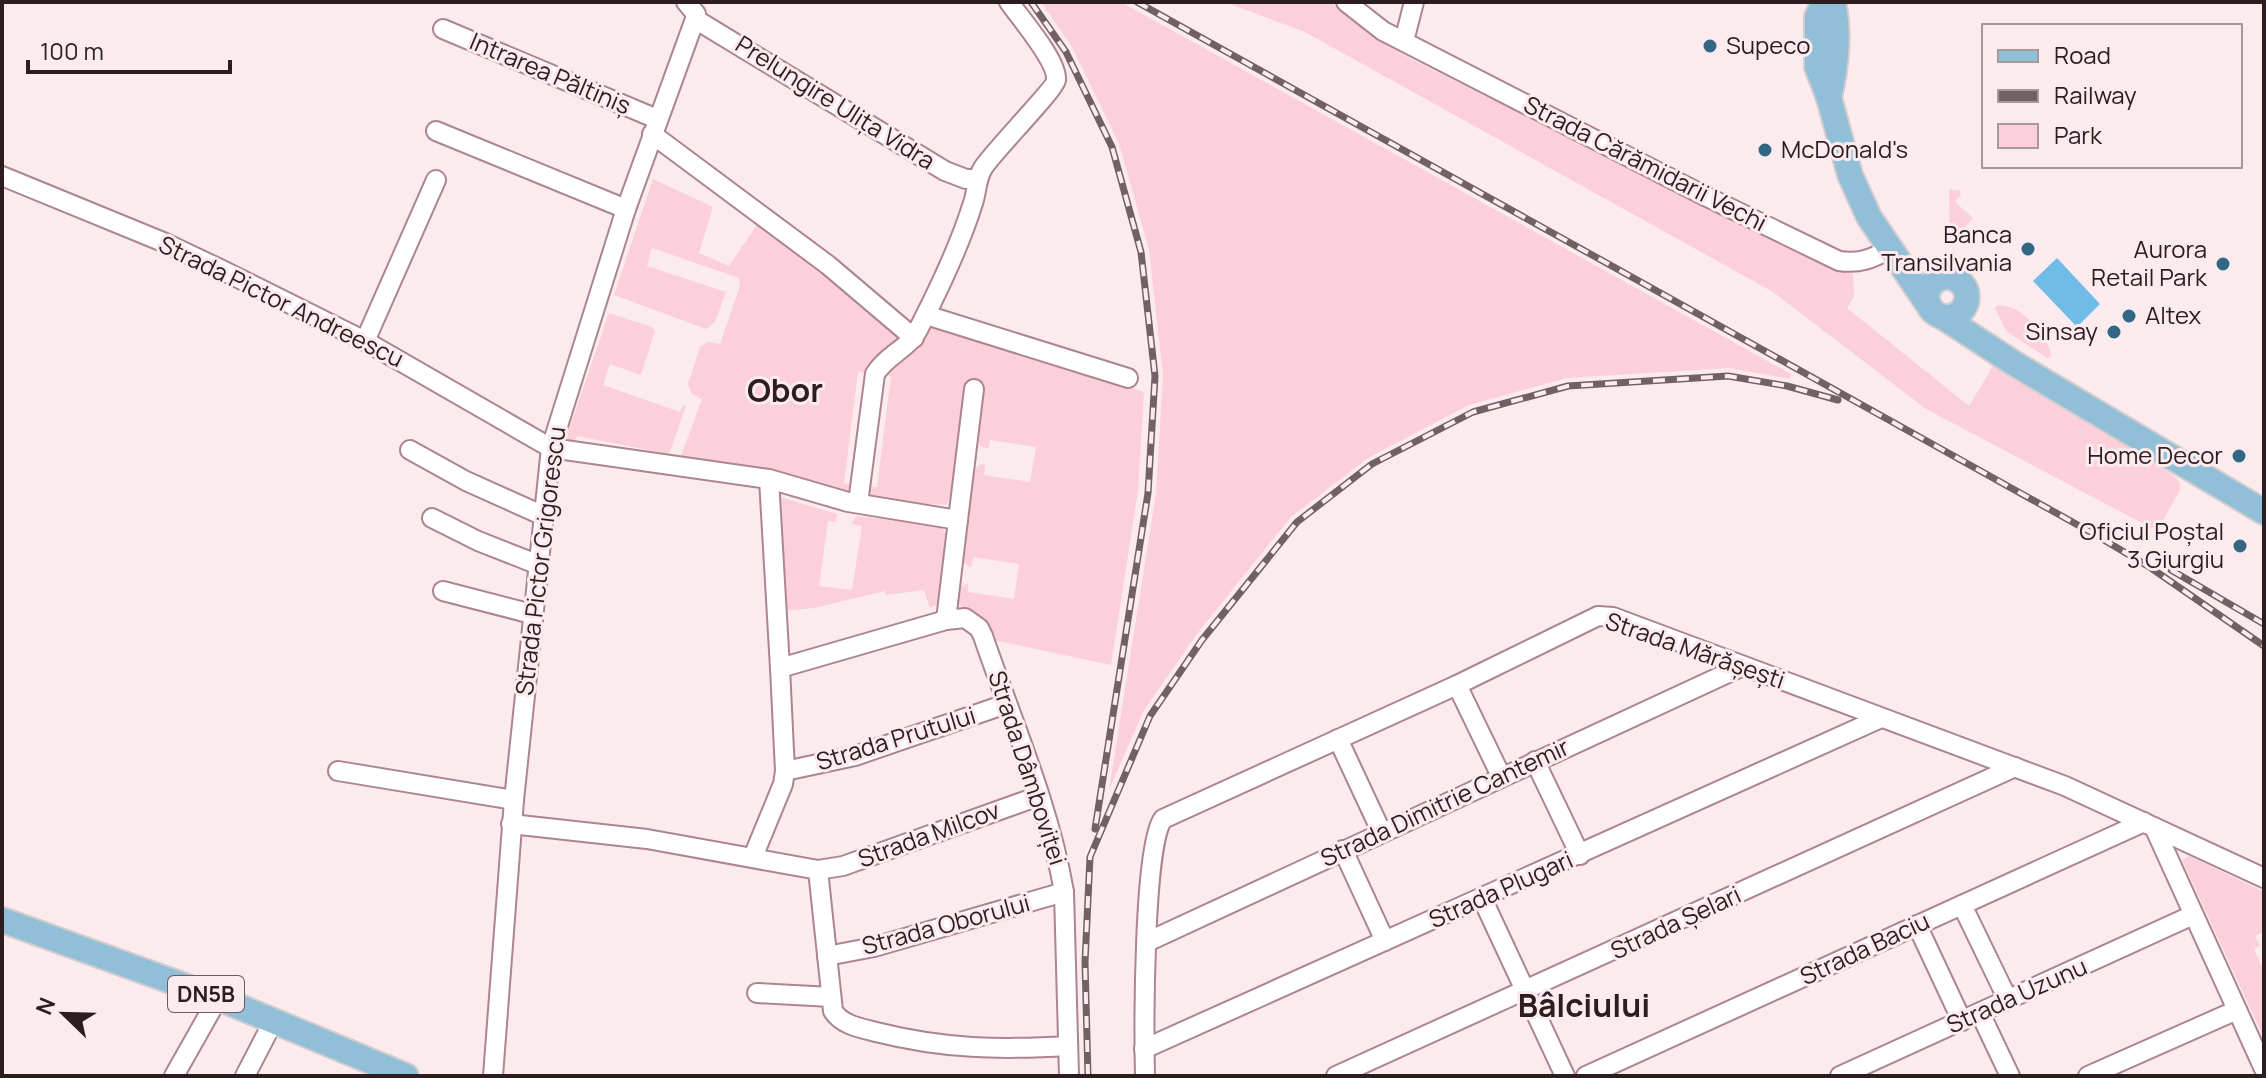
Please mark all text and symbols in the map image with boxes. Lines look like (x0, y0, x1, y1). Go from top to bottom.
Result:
scale bar (28, 24, 230, 74)
street label: Intrarea Păltiniș (465, 24, 636, 121)
legend (1982, 24, 2242, 168)
street label: Prelungire Ulița Vidra (730, 27, 942, 176)
place label: Supeco (1726, 28, 1810, 61)
text: 100 m (40, 34, 104, 67)
marker: Supeco (1701, 37, 1719, 55)
text: Road (2054, 38, 2111, 71)
text: Railway (2054, 78, 2137, 111)
street label: Strada Cărămidarii Vechi (1518, 87, 1773, 238)
text: Park (2054, 118, 2103, 151)
place label: McDonald's (1781, 132, 1908, 165)
marker: McDonald's (1756, 141, 1774, 159)
place label: Banca Transilvania (1881, 217, 2012, 278)
street label: Strada Pictor Andreescu (154, 227, 410, 374)
place label: Aurora Retail Park (2091, 232, 2208, 293)
marker: Banca Transilvania (2019, 240, 2037, 258)
marker: Aurora Retail Park (2214, 255, 2232, 273)
place label: Altex (2145, 298, 2201, 331)
marker: Altex (2120, 307, 2138, 325)
place label: Sinsay (2025, 314, 2098, 347)
marker: Sinsay (2105, 323, 2123, 341)
district label: Obor (747, 368, 823, 412)
street label: Strada Pictor Grigorescu (507, 425, 572, 697)
place label: Home Decor (2087, 438, 2223, 471)
marker: Home Decor (2230, 447, 2248, 465)
place label: Oficiul Poștal 3 Giurgiu (2079, 514, 2224, 575)
marker: Oficiul Poștal 3 Giurgiu (2231, 537, 2249, 555)
street label: Strada Mărășești (1601, 603, 1790, 696)
street label: Strada Dâmboviței (981, 666, 1075, 869)
street label: Strada Prutului (812, 698, 979, 777)
street label: Strada Dimitrie Cantemir (1315, 729, 1574, 874)
street label: Strada Milcov (853, 793, 1004, 874)
street label: Strada Plugari (1423, 842, 1578, 935)
street label: Strada Șelari (1605, 877, 1746, 966)
street label: Strada Oborului (858, 885, 1033, 962)
street label: Strada Baciu (1794, 903, 1934, 992)
street label: Strada Uzunu (1941, 949, 2092, 1040)
north arrow (24, 974, 104, 1054)
road number: DN5B (168, 976, 244, 1012)
district label: Bâlciului (1518, 983, 1650, 1027)
text: N (29, 993, 62, 1019)

